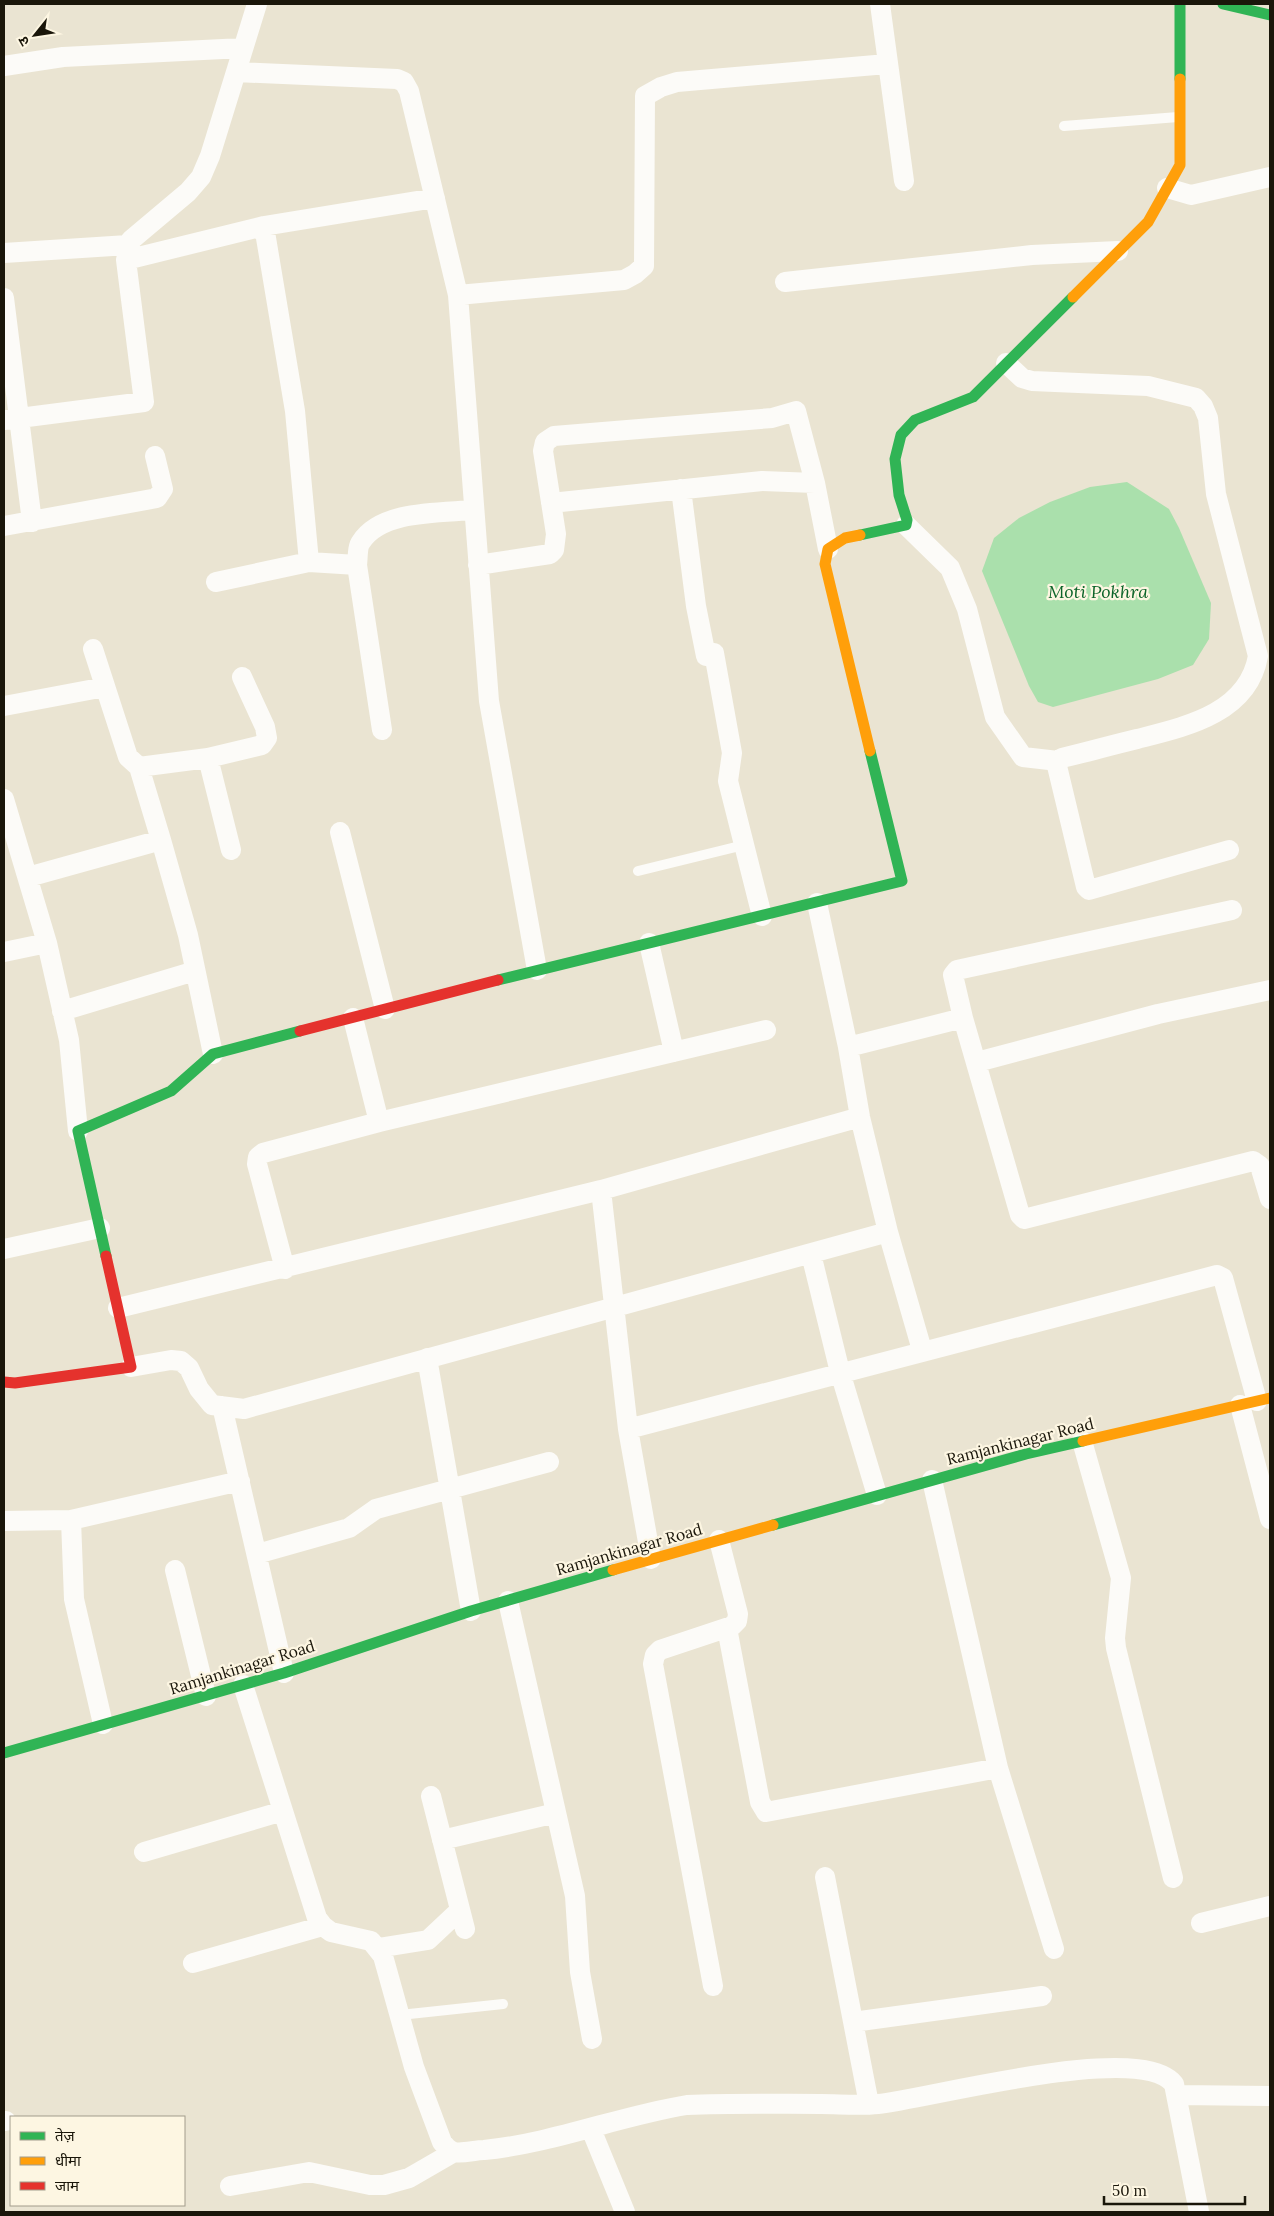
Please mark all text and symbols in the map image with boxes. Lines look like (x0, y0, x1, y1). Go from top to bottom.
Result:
north arrow (10, 10, 60, 60)
text: उ (13, 33, 34, 50)
water label: Moti Pokhra (1048, 580, 1148, 603)
street label: Ramjankinagar Road (944, 1413, 1096, 1469)
street label: Ramjankinagar Road (554, 1518, 705, 1579)
street label: Ramjankinagar Road (167, 1635, 318, 1699)
legend (10, 2116, 185, 2206)
text: तेज़ (55, 2126, 76, 2145)
text: धीमा (55, 2151, 82, 2170)
scale bar (1104, 2174, 1245, 2206)
text: जाम (55, 2176, 80, 2195)
text: 50 m (1112, 2181, 1147, 2200)

